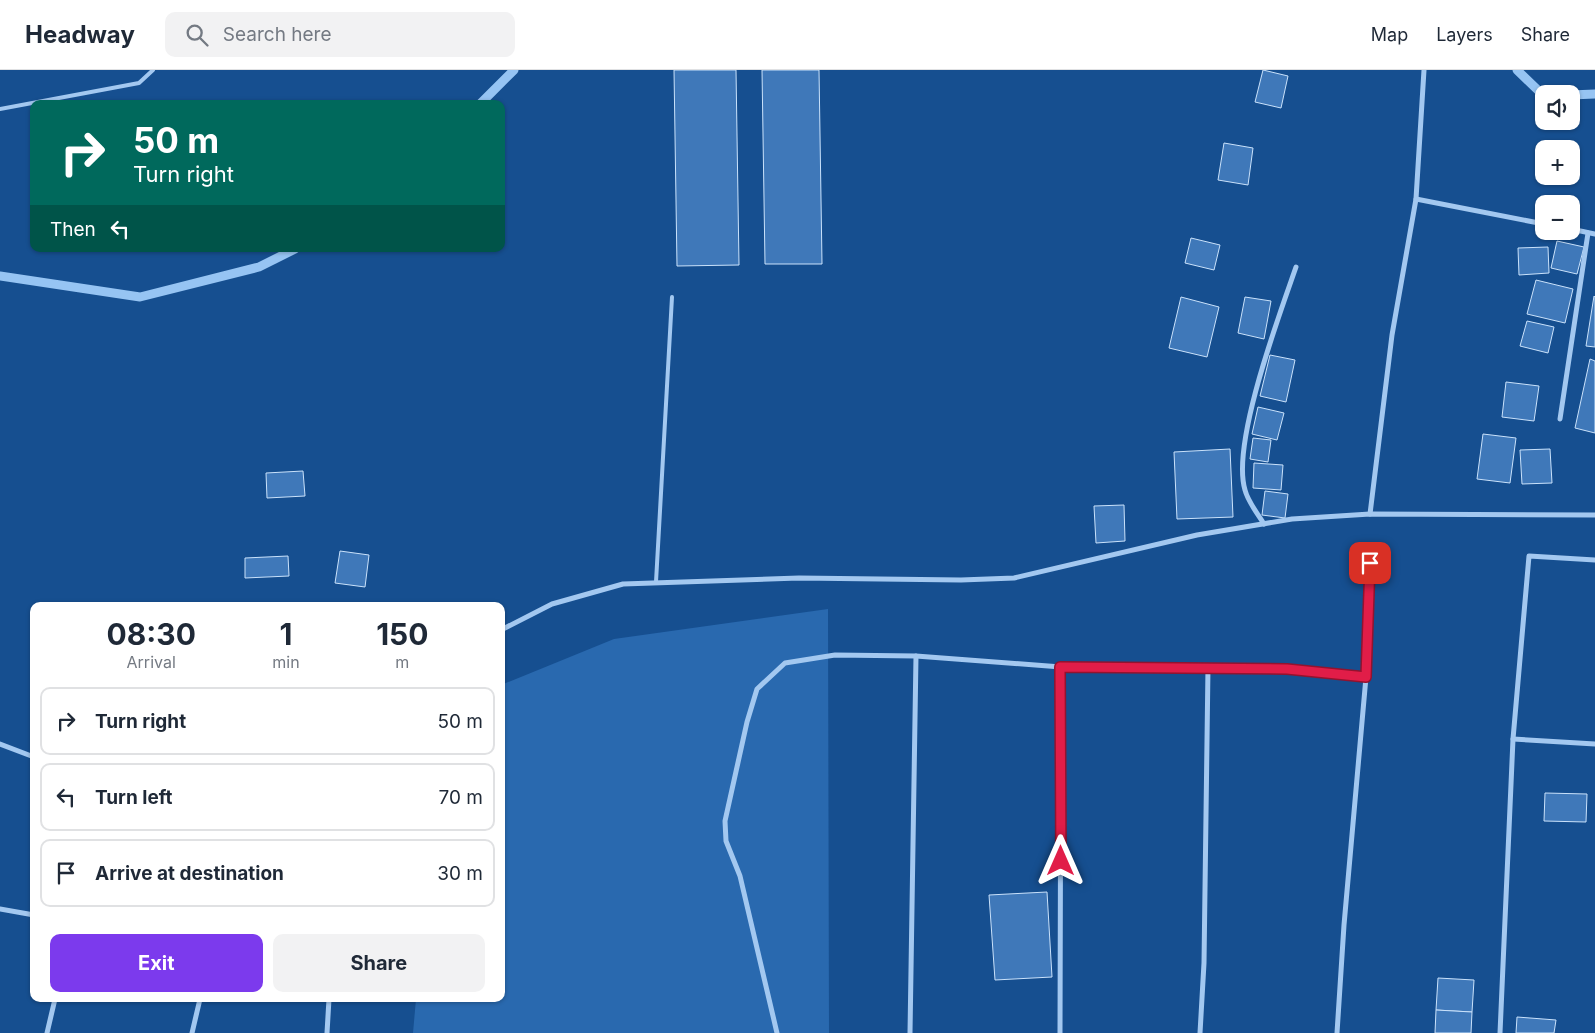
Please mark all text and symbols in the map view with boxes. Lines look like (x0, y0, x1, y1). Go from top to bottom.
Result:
search box (165, 12, 515, 57)
text: Headway (25, 20, 135, 49)
icon: search (183, 21, 211, 49)
text: Search here (223, 23, 331, 46)
text: Map (1371, 24, 1408, 45)
text: Layers (1436, 24, 1493, 45)
text: Share (1521, 24, 1570, 45)
map controls (1535, 85, 1580, 240)
button: sound (1535, 85, 1580, 130)
text: 50 m (133, 119, 219, 161)
icon: right (50, 120, 115, 185)
button: + (1535, 140, 1580, 185)
text: Turn right (133, 161, 234, 187)
button: − (1535, 195, 1580, 240)
icon: left (106, 215, 134, 243)
text: Then (50, 218, 96, 241)
pin (1349, 542, 1391, 584)
icon: arrive (1356, 549, 1384, 577)
text: 08:30 (106, 616, 196, 652)
text: 1 (280, 616, 292, 652)
text: 150 (376, 616, 429, 652)
text: Arrival (127, 652, 176, 672)
text: min (272, 652, 300, 672)
text: m (395, 652, 409, 672)
icon: right (52, 707, 80, 735)
text: Turn right (95, 710, 186, 733)
text: 50 m (437, 710, 483, 733)
icon: left (52, 783, 80, 811)
text: Turn left (95, 786, 173, 809)
text: 70 m (439, 786, 483, 809)
position arrow (1034, 834, 1086, 886)
icon: arrive (52, 859, 80, 887)
text: Arrive at destination (95, 862, 284, 885)
text: 30 m (437, 862, 483, 885)
button: Exit (50, 934, 263, 992)
button: Share (273, 934, 485, 992)

